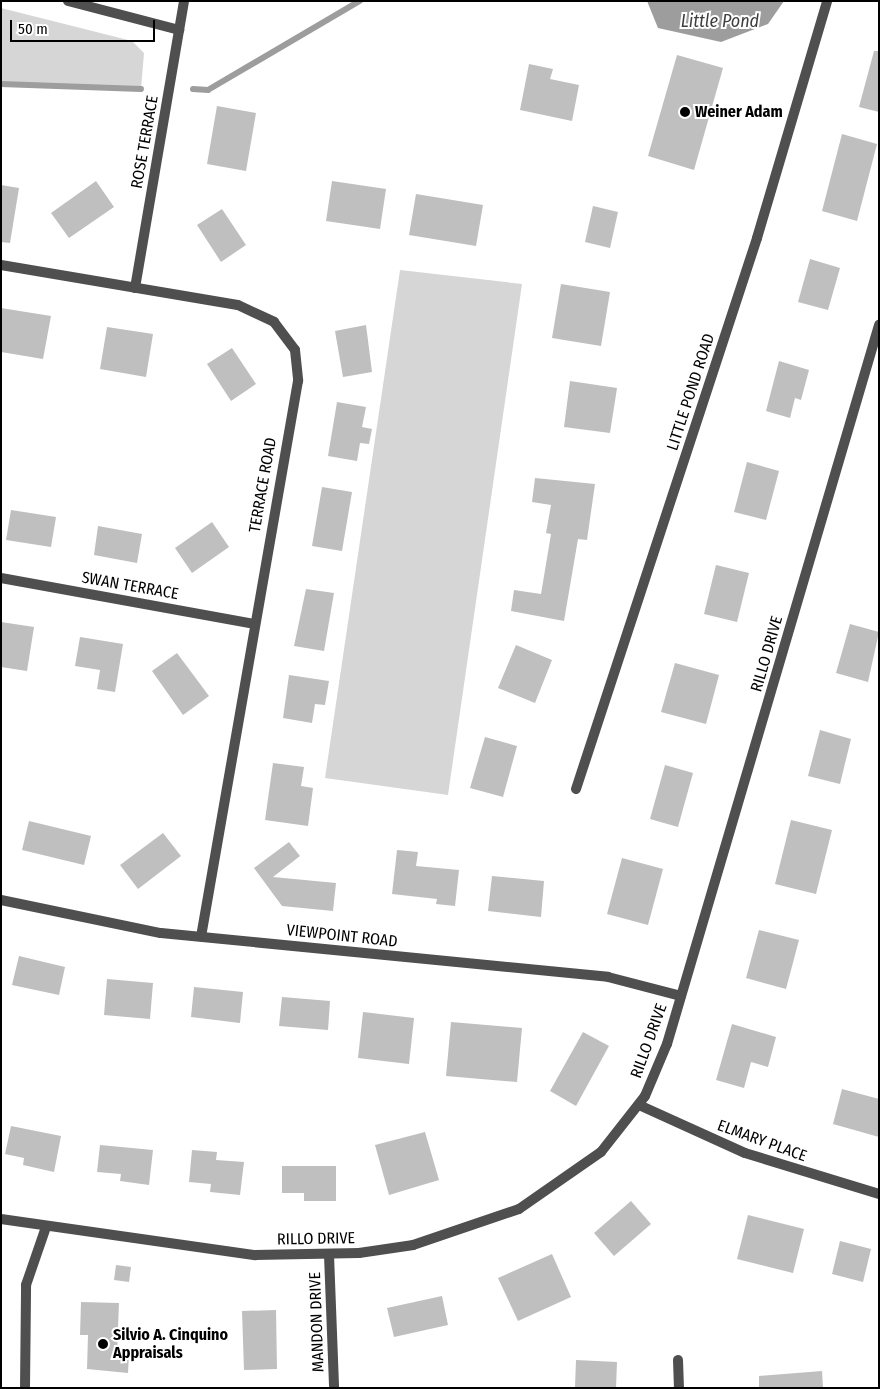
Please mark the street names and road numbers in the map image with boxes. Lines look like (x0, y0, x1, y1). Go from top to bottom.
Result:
street label: ROSE TERRACE (127, 94, 163, 190)
street label: LITTLE POND ROAD (663, 331, 719, 453)
street label: TERRACE ROAD (245, 436, 281, 534)
street label: SWAN TERRACE (80, 568, 180, 604)
street label: RILLO DRIVE (747, 614, 787, 694)
street label: VIEWPOINT ROAD (286, 921, 398, 951)
street label: RILLO DRIVE (627, 1001, 671, 1081)
street label: ELMARY PLACE (715, 1116, 809, 1166)
street label: RILLO DRIVE (277, 1229, 355, 1249)
street label: MANDON DRIVE (306, 1272, 328, 1372)

